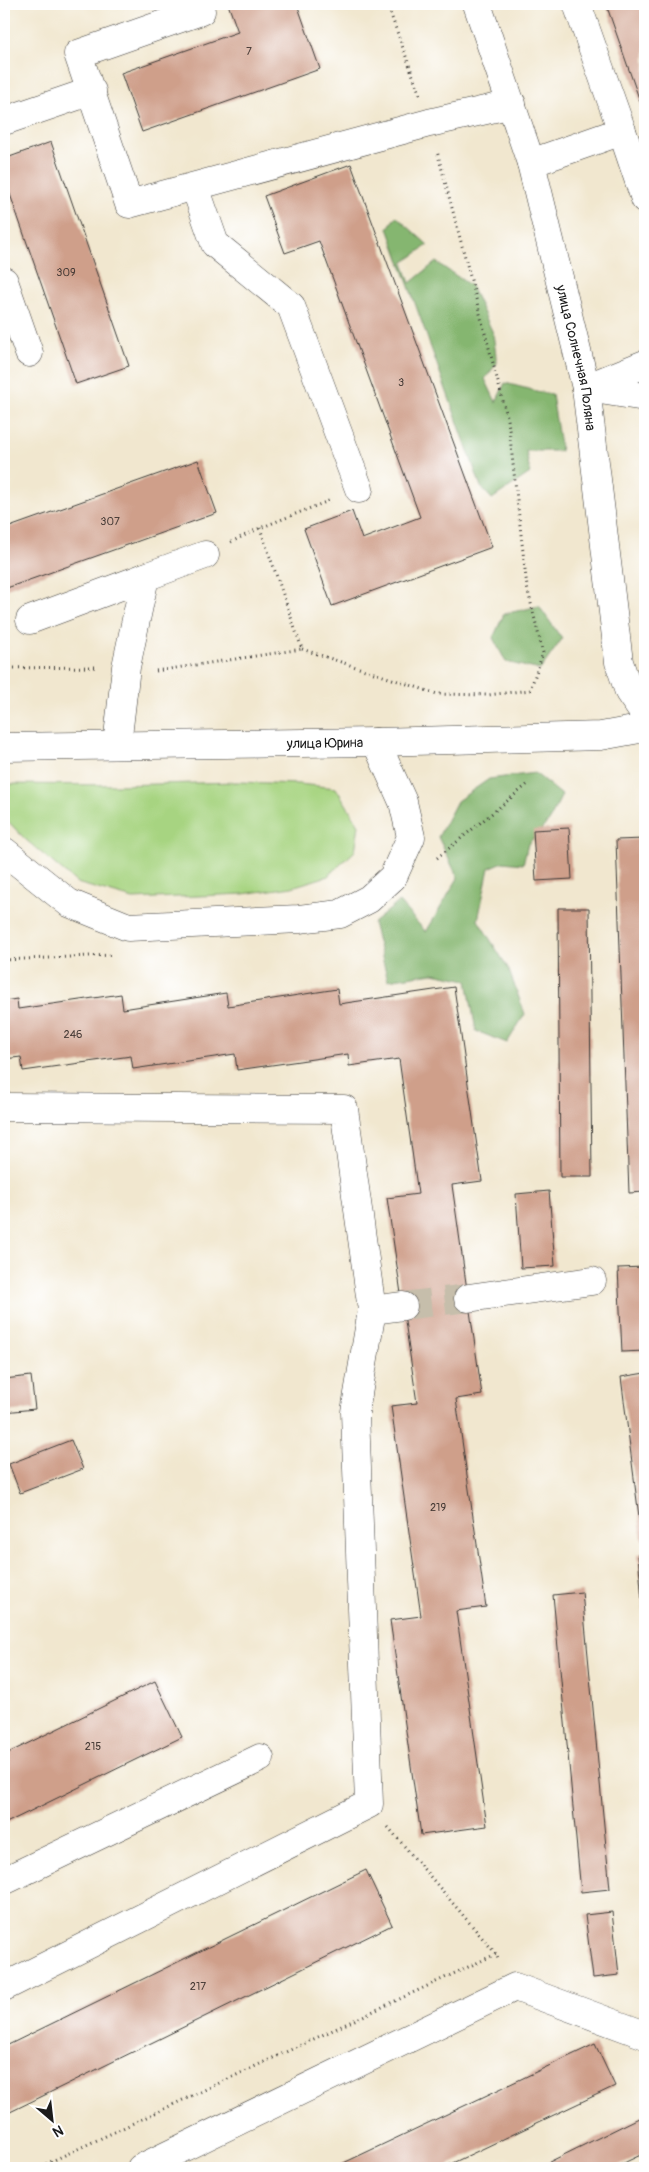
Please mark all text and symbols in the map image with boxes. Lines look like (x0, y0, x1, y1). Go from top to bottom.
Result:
house number: 7 (246, 45, 252, 58)
house number: 309 (56, 266, 76, 279)
street label: улица Солнечная Поляна (552, 282, 600, 432)
house number: 3 (398, 376, 404, 389)
house number: 307 (100, 515, 120, 528)
street label: улица Юрина (286, 734, 363, 752)
house number: 246 (64, 1028, 82, 1041)
house number: 219 (430, 1501, 446, 1514)
house number: 215 (85, 1740, 101, 1753)
house number: 217 (190, 1980, 206, 1993)
north arrow (28, 2094, 78, 2144)
text: N (50, 2121, 66, 2141)

